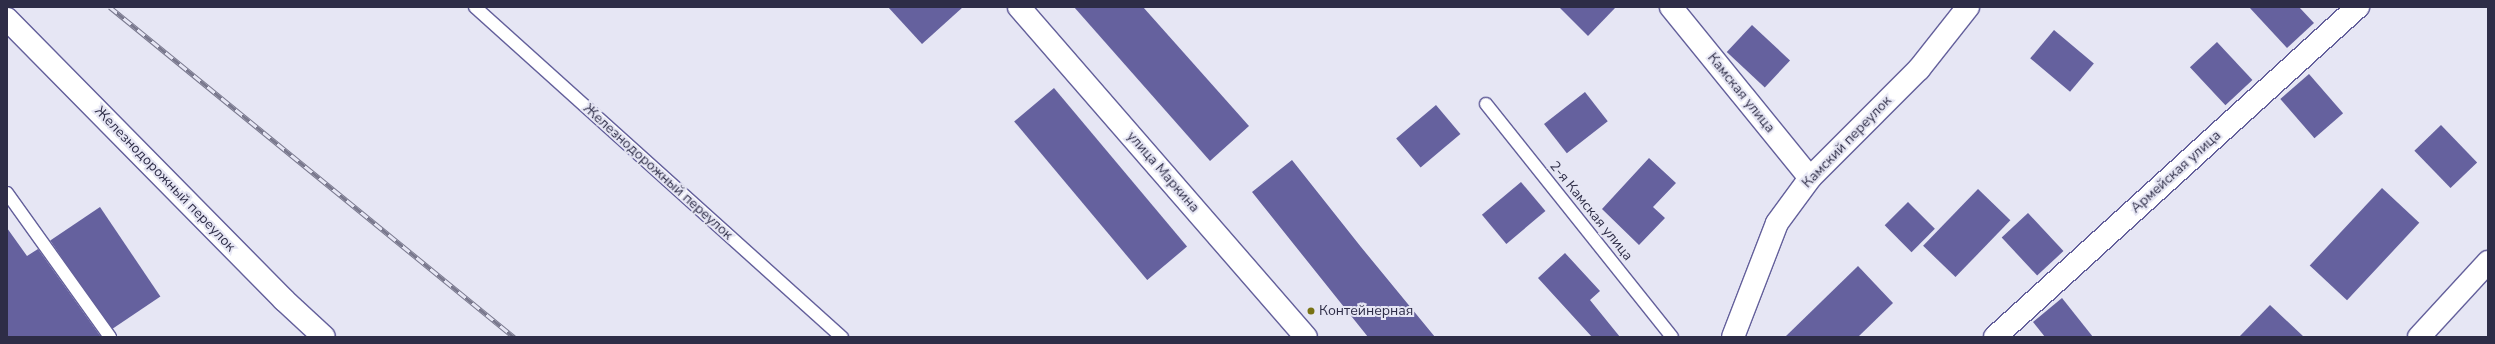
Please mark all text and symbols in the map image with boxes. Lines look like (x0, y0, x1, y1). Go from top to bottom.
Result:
street label: Камская улица (1704, 50, 1778, 136)
street label: Камский переулок (1799, 92, 1895, 192)
street label: Железнодорожный переулок (580, 100, 736, 244)
street label: Железнодорожный переулок (91, 103, 239, 255)
street label: Армейская улица (2128, 127, 2224, 217)
street label: улица Маркина (1123, 128, 1203, 216)
street label: 2-я Камская улица (1546, 158, 1636, 264)
place label: Контейнерная (1319, 303, 1413, 319)
marker: Контейнерная (1306, 306, 1316, 316)

